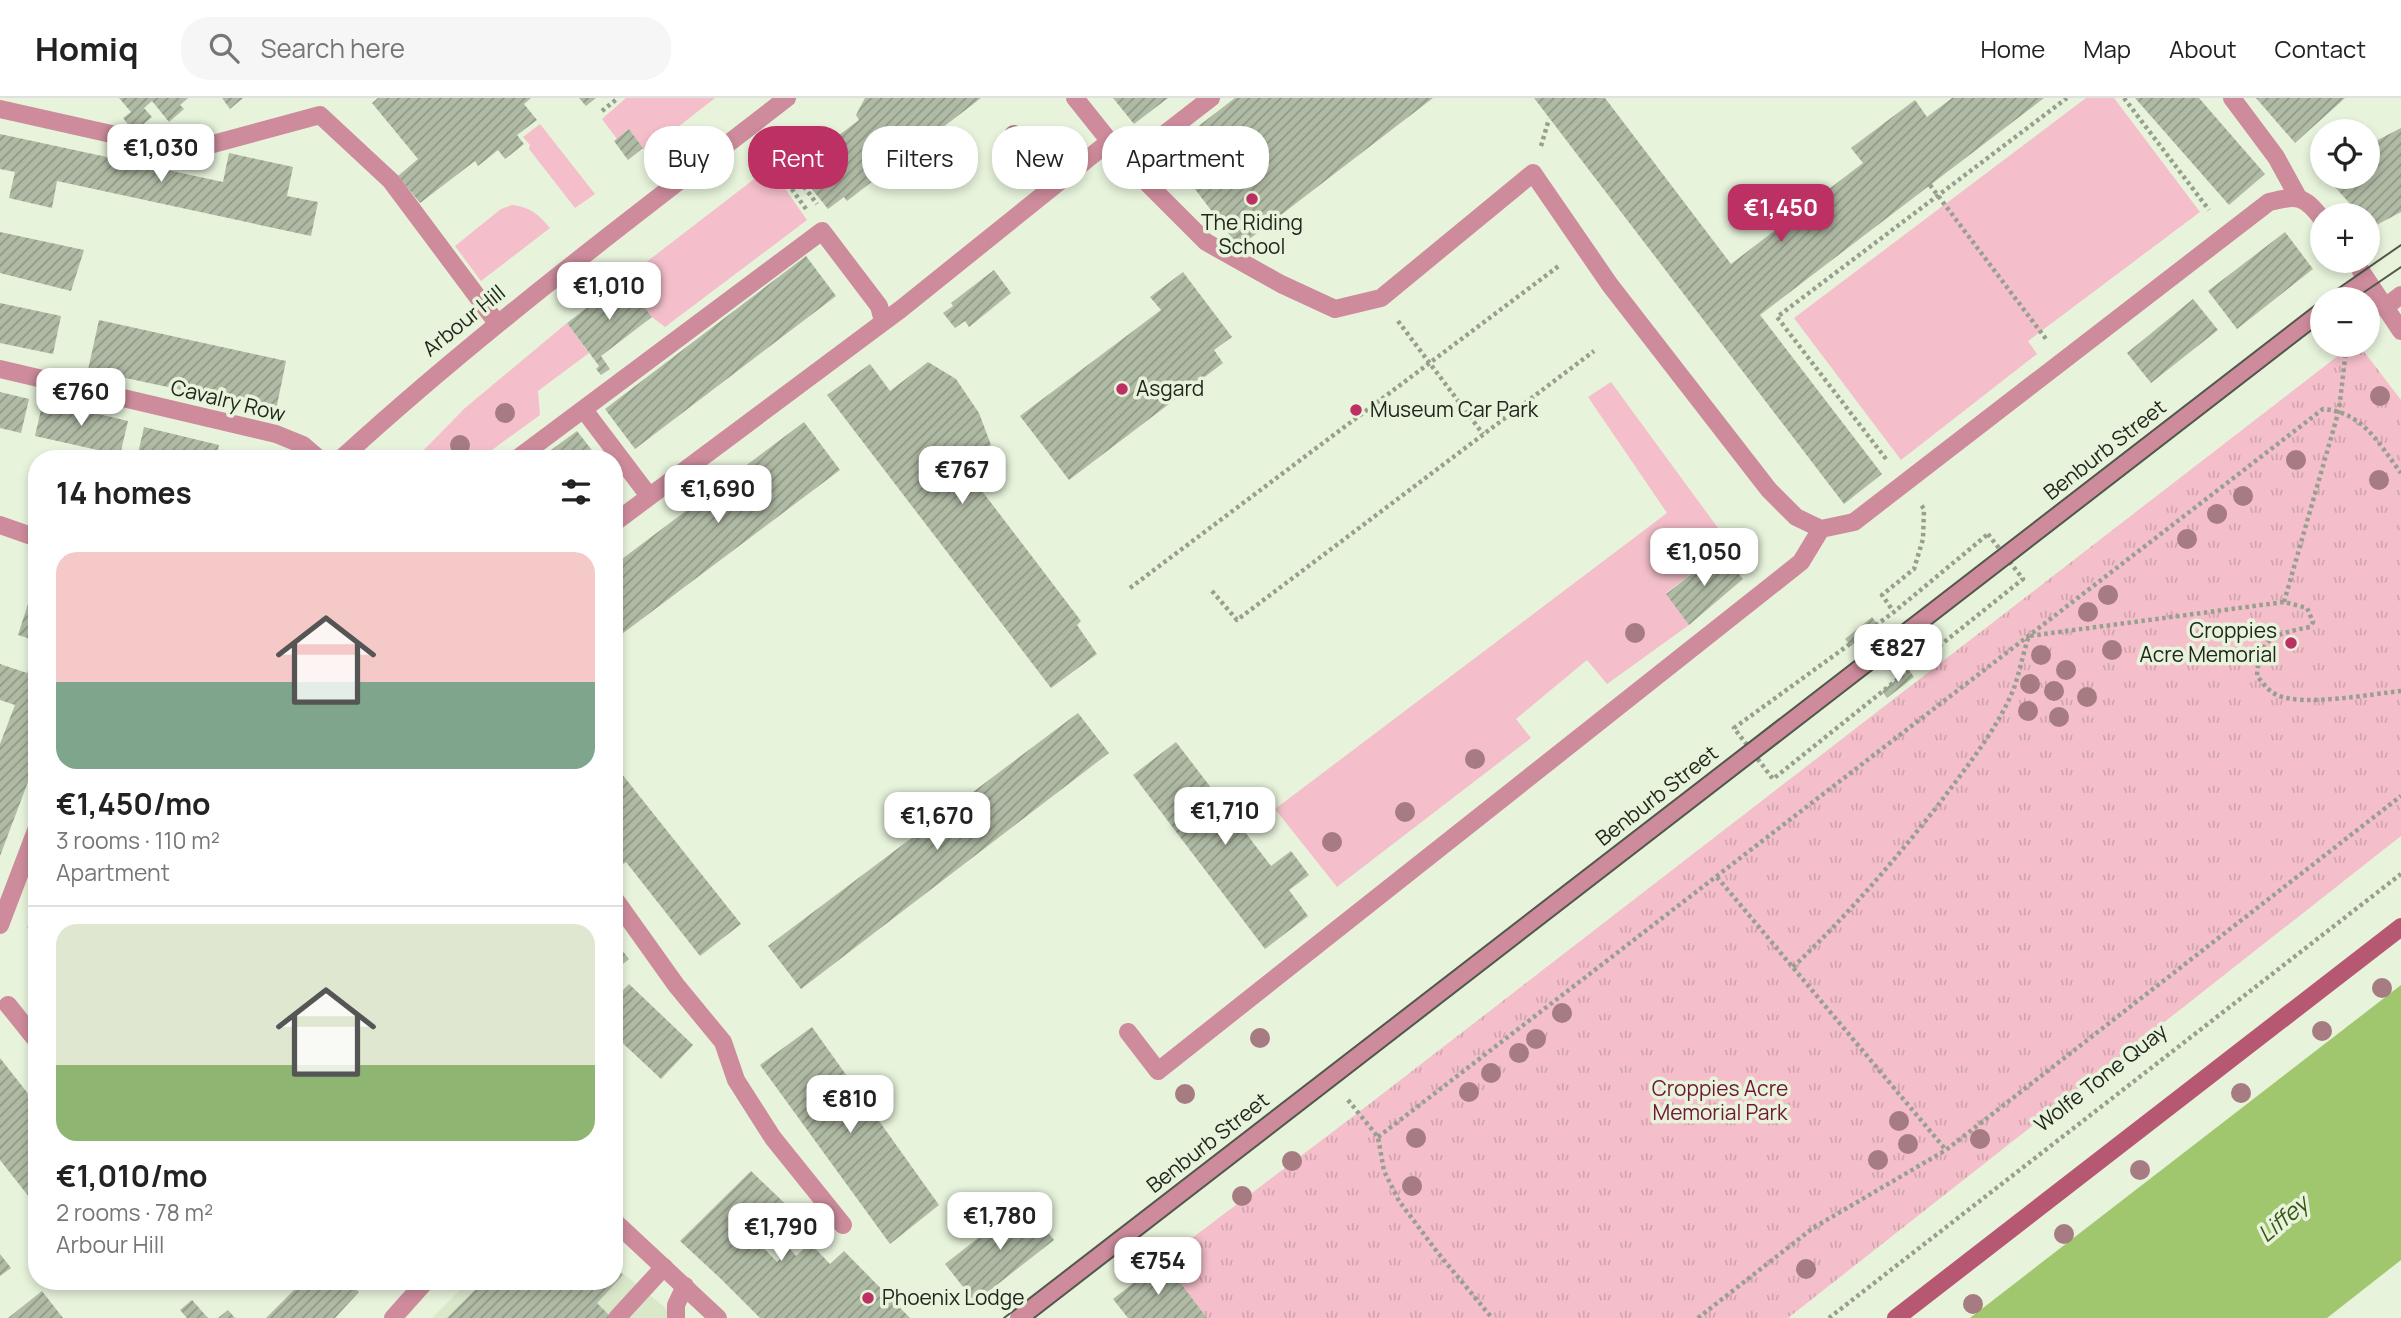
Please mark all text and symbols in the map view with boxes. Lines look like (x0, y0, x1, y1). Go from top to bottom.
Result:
search box (181, 17, 671, 80)
text: Homiq (35, 26, 139, 71)
icon: search (205, 29, 243, 67)
text: Search here (261, 30, 405, 66)
text: Home (1980, 32, 2045, 65)
text: Map (2083, 32, 2131, 65)
text: About (2169, 32, 2237, 65)
text: Contact (2275, 32, 2366, 65)
map controls (2310, 119, 2380, 357)
button: locate (2310, 119, 2380, 189)
pin: €1,030 (104, 125, 218, 184)
chip: Buy (644, 126, 734, 189)
chip: Rent (748, 126, 848, 189)
chip: Filters (862, 126, 978, 189)
chip: New (992, 126, 1088, 189)
chip: Apartment (1102, 126, 1269, 189)
text: €1,030 (123, 131, 199, 163)
pin: €1,450 (1724, 184, 1838, 244)
marker: The Riding School (1244, 191, 1260, 207)
text: €1,450 (1744, 191, 1818, 223)
button: + (2310, 203, 2380, 273)
place label: The Riding School (1201, 208, 1303, 260)
pin: €1,010 (552, 262, 666, 322)
text: €1,010 (573, 269, 645, 301)
street label: Arbour Hill (416, 278, 511, 362)
button: − (2310, 287, 2380, 357)
pin: €760 (40, 368, 122, 428)
street label: Cavalry Row (168, 372, 288, 428)
place label: Asgard (1136, 374, 1204, 402)
text: €760 (52, 375, 110, 407)
marker: Asgard (1114, 381, 1130, 397)
street label: Benburb Street (2037, 393, 2171, 506)
place label: Museum Car Park (1370, 395, 1539, 423)
marker: Museum Car Park (1348, 402, 1364, 418)
pin: €767 (921, 446, 1003, 506)
text: €767 (935, 453, 989, 485)
pin: €1,690 (661, 466, 775, 525)
text: 14 homes (56, 472, 192, 513)
text: €1,690 (681, 472, 755, 504)
icon: filters (557, 473, 595, 511)
pin: €1,050 (1647, 528, 1761, 588)
text: €1,050 (1666, 535, 1742, 567)
icon: home (263, 597, 389, 723)
place label: Croppies Acre Memorial (2139, 616, 2277, 668)
pin: €827 (1857, 624, 1939, 684)
text: €827 (1870, 631, 1926, 663)
marker: Croppies Acre Memorial (2283, 635, 2299, 651)
street label: Benburb Street (1589, 739, 1723, 852)
text: €1,450/mo (56, 783, 210, 824)
pin: €1,710 (1168, 788, 1282, 847)
pin: €1,670 (880, 792, 994, 852)
text: €1,710 (1190, 794, 1260, 826)
text: €1,670 (900, 799, 974, 831)
text: 3 rooms · 110 m² (56, 824, 220, 856)
text: Apartment (56, 856, 170, 888)
icon: home (263, 969, 389, 1095)
street label: Wolfe Tone Quay (2028, 1017, 2172, 1138)
park label: Croppies Acre Memorial Park (1652, 1074, 1788, 1126)
pin: €810 (809, 1076, 891, 1135)
text: €810 (823, 1082, 878, 1114)
street label: Benburb Street (1140, 1086, 1274, 1199)
text: €1,010/mo (56, 1155, 208, 1196)
water label: Liffey (2250, 1186, 2317, 1249)
pin: €1,780 (943, 1192, 1057, 1252)
text: 2 rooms · 78 m² (56, 1196, 213, 1228)
text: €1,780 (963, 1199, 1037, 1231)
pin: €1,790 (724, 1204, 838, 1263)
text: €1,790 (744, 1210, 818, 1242)
text: Arbour Hill (56, 1228, 165, 1260)
pin: €754 (1117, 1238, 1199, 1297)
text: €754 (1130, 1244, 1186, 1276)
place label: Phoenix Lodge (882, 1283, 1024, 1311)
marker: Phoenix Lodge (860, 1290, 876, 1306)

